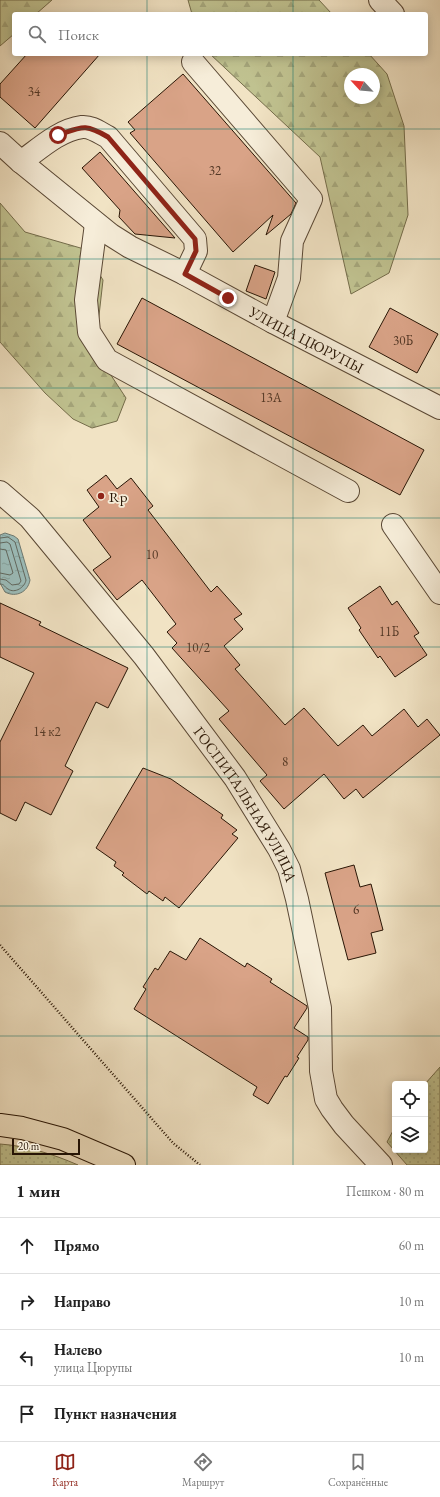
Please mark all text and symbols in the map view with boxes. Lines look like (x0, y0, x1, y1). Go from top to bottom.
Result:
search box (12, 12, 428, 56)
icon: search (26, 23, 48, 45)
text: Поиск (58, 25, 99, 44)
north arrow (344, 68, 380, 104)
house number: 34 (28, 83, 41, 100)
route start (49, 126, 67, 144)
house number: 32 (209, 162, 222, 179)
route end (219, 289, 237, 307)
street label: УЛИЦА ЦЮРУПЫ (245, 301, 367, 377)
house number: 30Б (393, 332, 413, 349)
house number: 13А (260, 389, 283, 406)
place label: Rp (109, 487, 128, 506)
marker: Rp (96, 491, 106, 501)
house number: 10 (146, 546, 158, 563)
house number: 11Б (379, 623, 399, 640)
house number: 10/2 (186, 639, 211, 656)
street label: ГОСПИТАЛЬНАЯ УЛИЦА (190, 722, 302, 884)
house number: 14 к2 (33, 723, 62, 740)
house number: 8 (282, 753, 288, 770)
house number: 6 (353, 901, 359, 918)
map controls (392, 1081, 428, 1153)
button: locate (392, 1081, 428, 1117)
button: layers (392, 1117, 428, 1153)
scale bar (12, 1137, 80, 1156)
text: 20 m (18, 1139, 39, 1153)
text: 1 мин (16, 1180, 60, 1202)
text: Пешком · 80 m (346, 1183, 424, 1200)
icon: ahead (16, 1235, 38, 1257)
text: Прямо (54, 1236, 99, 1255)
text: 60 m (399, 1237, 424, 1254)
icon: right (16, 1291, 38, 1313)
text: Направо (54, 1292, 111, 1311)
text: 10 m (399, 1293, 424, 1310)
text: Налево (54, 1340, 102, 1359)
icon: left (16, 1347, 38, 1369)
text: 10 m (399, 1349, 424, 1366)
text: улица Цюрупы (54, 1359, 132, 1376)
icon: arrive (16, 1403, 38, 1425)
text: Пункт назначения (54, 1404, 177, 1423)
tab: Карта (52, 1451, 78, 1489)
tab: Маршрут (182, 1451, 224, 1489)
tab: Сохранённые (328, 1451, 388, 1489)

